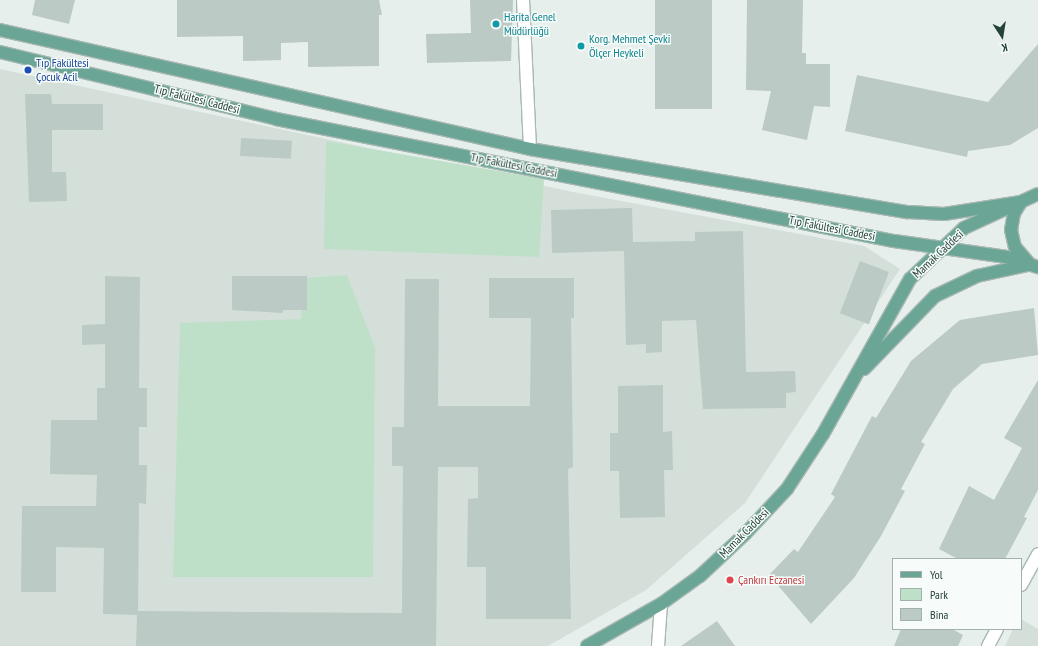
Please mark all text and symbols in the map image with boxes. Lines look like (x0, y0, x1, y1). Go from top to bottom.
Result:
place label: Harita Genel Müdürlüğü (504, 10, 556, 38)
north arrow (982, 16, 1022, 56)
marker: Harita Genel Müdürlüğü (491, 19, 501, 29)
place label: Korg. Mehmet Şevki Ölçer Heykeli (589, 32, 671, 60)
text: K (1000, 40, 1009, 55)
marker: Korg. Mehmet Şevki Ölçer Heykeli (576, 41, 586, 51)
place label: Tıp Fakültesi Çocuk Acil (36, 56, 89, 84)
marker: Tıp Fakültesi Çocuk Acil (23, 65, 33, 75)
street label: Tıp Fakültesi Caddesi (153, 81, 241, 117)
street label: Tıp Fakültesi Caddesi (470, 150, 558, 180)
street label: Tıp Fakültesi Caddesi (788, 213, 876, 243)
street label: Mamak Caddesi (910, 227, 966, 281)
street label: Mamak Caddesi (716, 505, 772, 561)
legend (892, 558, 1022, 630)
text: Yol (930, 567, 943, 582)
place label: Çankırı Eczanesi (738, 573, 804, 587)
marker: Çankırı Eczanesi (725, 575, 735, 585)
text: Park (930, 587, 948, 602)
text: Bina (930, 607, 948, 622)

